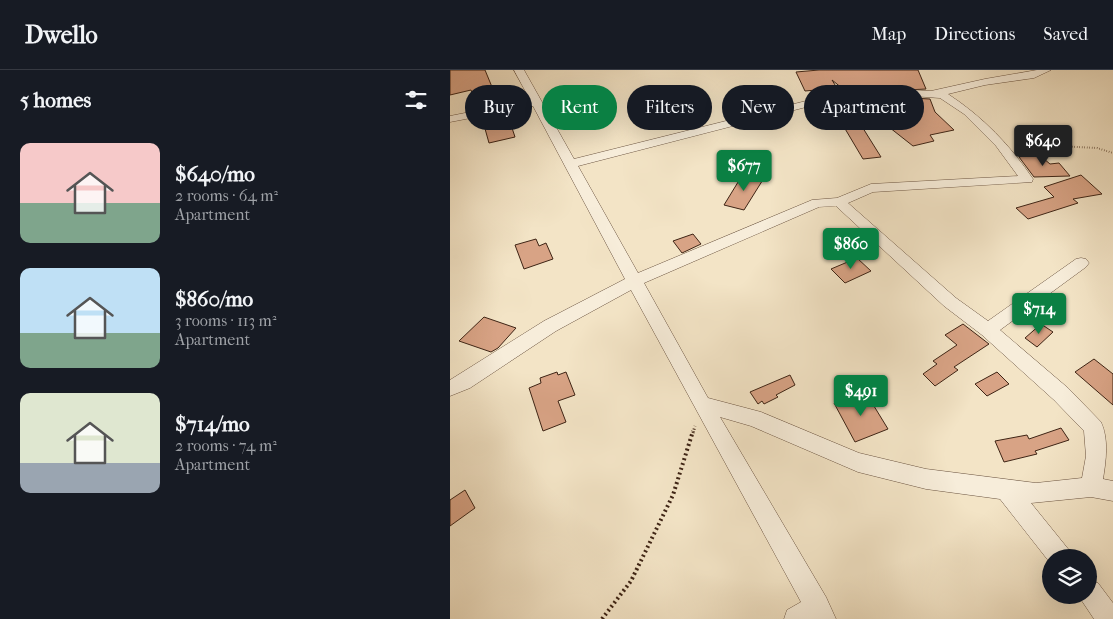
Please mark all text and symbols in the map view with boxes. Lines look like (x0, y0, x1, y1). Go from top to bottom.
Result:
text: Dwello (25, 21, 98, 49)
text: Map (872, 24, 906, 45)
text: Directions (934, 24, 1015, 45)
text: Saved (1043, 24, 1088, 45)
chip: Buy (465, 85, 532, 130)
chip: Rent (542, 85, 617, 130)
chip: Filters (627, 85, 712, 130)
chip: New (722, 85, 794, 130)
chip: Apartment (804, 85, 924, 130)
icon: filters (402, 86, 430, 114)
text: 5 homes (20, 88, 91, 112)
pin: $640 (1013, 124, 1073, 167)
text: $640 (1025, 131, 1061, 150)
pin: $677 (714, 150, 774, 192)
text: $677 (728, 156, 760, 175)
text: $640/mo (175, 162, 255, 186)
icon: home (60, 163, 120, 223)
text: 2 rooms · 64 m² (175, 186, 278, 205)
text: Apartment (175, 205, 250, 224)
pin: $860 (821, 228, 881, 270)
text: $860 (834, 234, 868, 253)
text: $860/mo (175, 287, 253, 311)
icon: home (60, 288, 120, 348)
pin: $714 (1009, 292, 1069, 335)
text: $714 (1023, 299, 1055, 318)
text: 3 rooms · 113 m² (175, 311, 276, 330)
text: Apartment (175, 330, 250, 349)
pin: $491 (831, 374, 891, 417)
text: $491 (845, 381, 877, 400)
text: $714/mo (175, 412, 250, 436)
icon: home (60, 413, 120, 473)
text: 2 rooms · 74 m² (175, 436, 277, 455)
text: Apartment (175, 455, 250, 474)
map controls (1042, 549, 1097, 604)
button: layers (1042, 549, 1097, 604)

